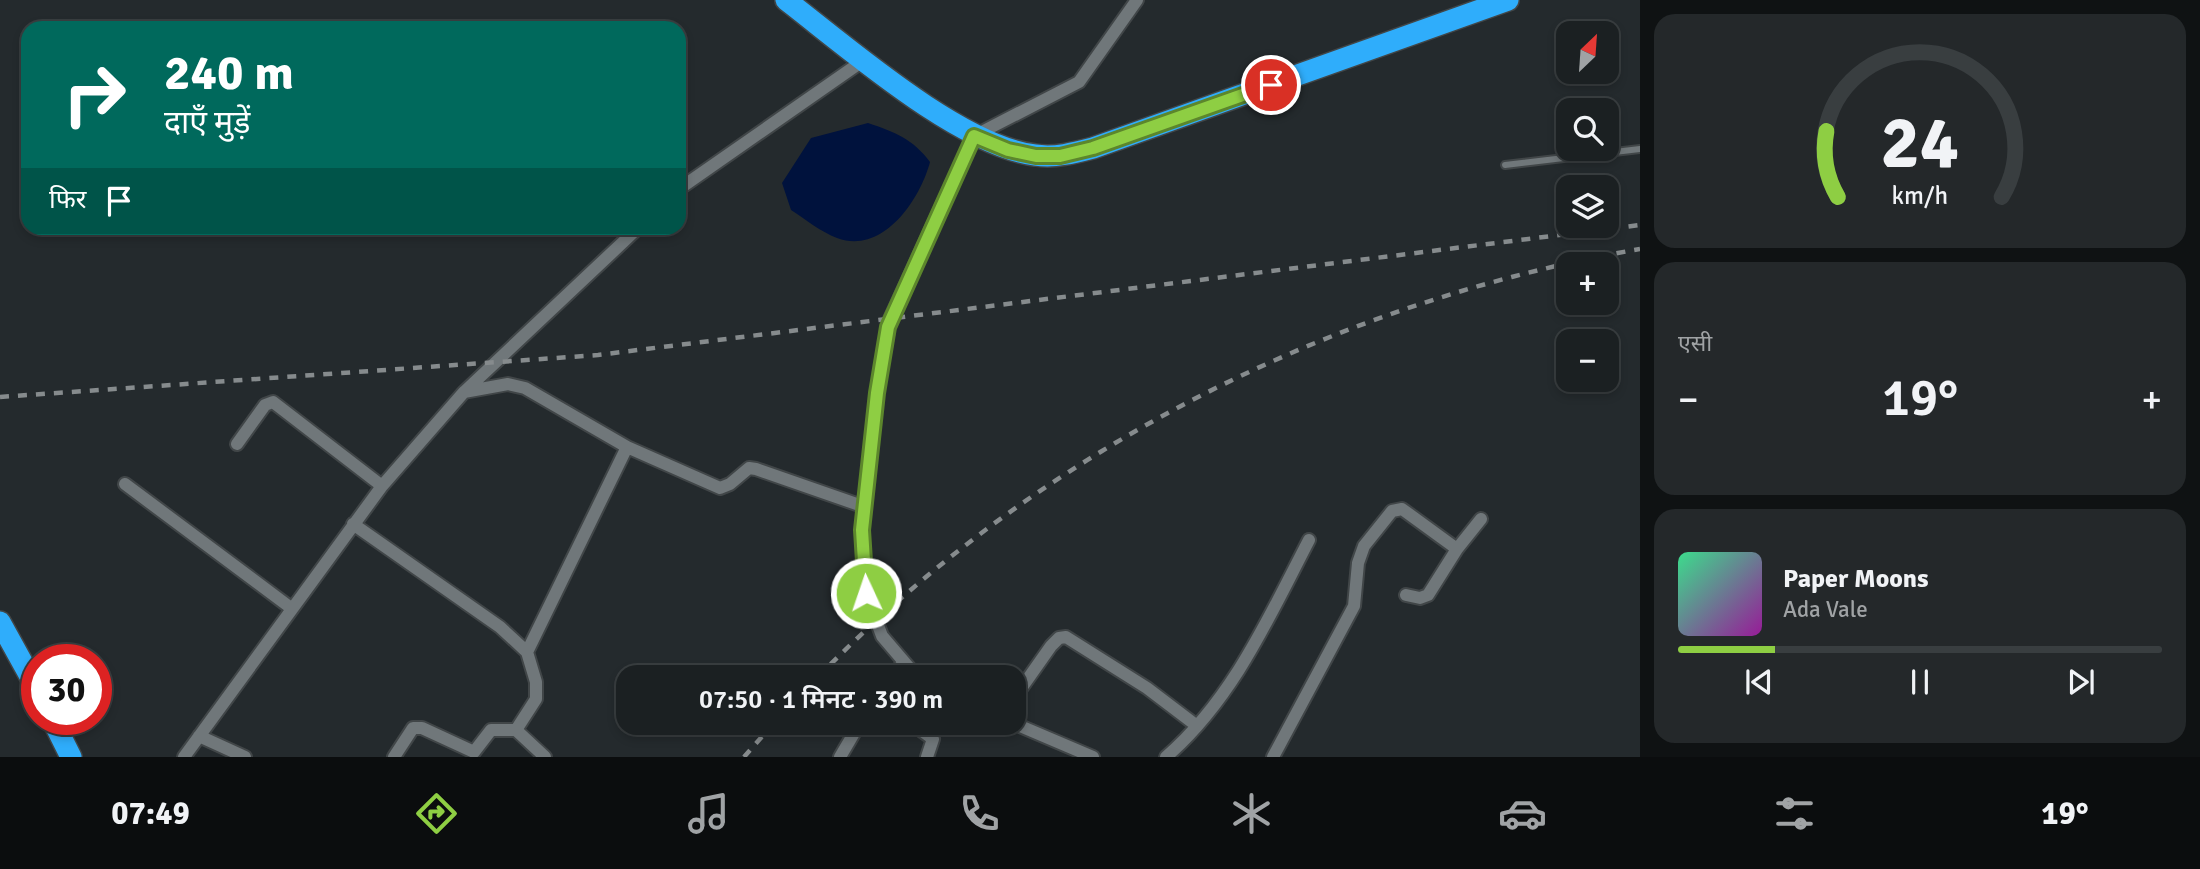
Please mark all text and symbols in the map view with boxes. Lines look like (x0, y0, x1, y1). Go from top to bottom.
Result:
north arrow (1556, 21, 1619, 84)
map controls (1556, 21, 1619, 392)
text: 240 m (164, 43, 294, 103)
icon: right (49, 49, 140, 140)
pin (1241, 55, 1301, 115)
icon: arrive (1252, 66, 1290, 104)
button: search (1556, 98, 1619, 161)
text: 24 (1881, 99, 1959, 188)
text: दाएँ मुड़ें (164, 103, 250, 142)
button: layers (1556, 175, 1619, 238)
text: km/h (1892, 180, 1948, 211)
icon: arrive (100, 182, 138, 220)
text: फिर (49, 184, 86, 216)
button: + (1556, 252, 1619, 315)
button: − (1556, 329, 1619, 392)
text: एसी (1678, 329, 1712, 358)
text: 19° (1882, 366, 1958, 430)
text: − (1678, 376, 1699, 423)
text: + (2141, 376, 2162, 423)
position arrow (829, 556, 903, 630)
text: Paper Moons (1783, 563, 1929, 595)
text: Ada Vale (1783, 595, 1868, 624)
speed limit sign: 30 (21, 644, 112, 735)
icon: previous (1740, 663, 1778, 701)
icon: pause (1901, 663, 1939, 701)
icon: next (2062, 663, 2100, 701)
text: 07:50 · 1 मिनट · 390 m (699, 684, 943, 716)
icon: directions (412, 789, 461, 838)
icon: music (684, 789, 733, 838)
icon: phone (955, 789, 1004, 838)
icon: climate (1227, 789, 1276, 838)
icon: car (1498, 789, 1547, 838)
icon: filters (1770, 789, 1819, 838)
text: 07:49 (111, 794, 190, 833)
text: 19° (2041, 794, 2089, 833)

